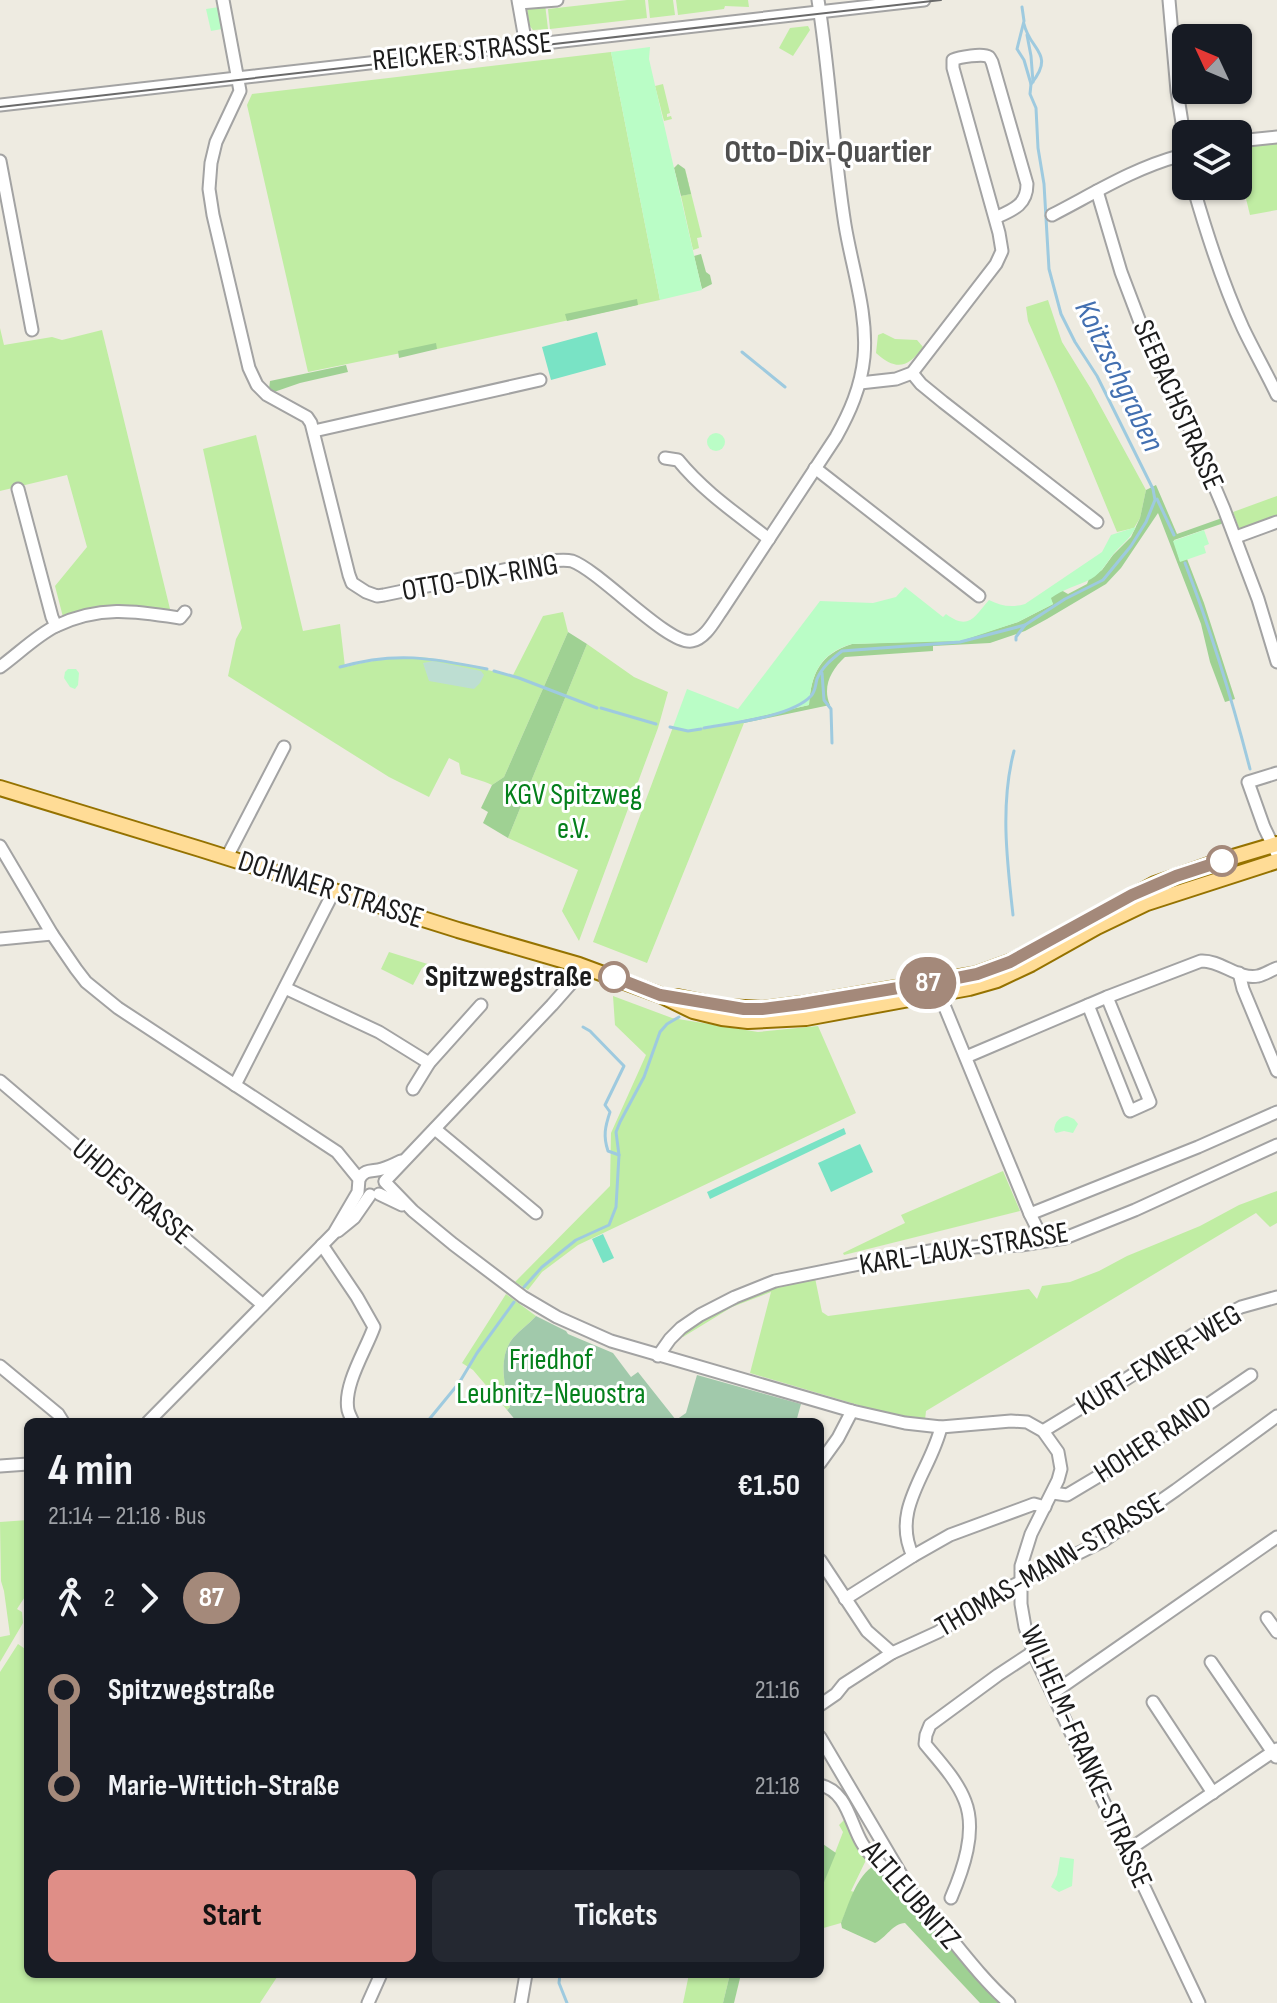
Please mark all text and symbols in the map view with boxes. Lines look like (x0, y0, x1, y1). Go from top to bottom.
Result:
north arrow (1172, 24, 1252, 104)
map controls (1172, 24, 1252, 200)
street label: REICKER STRASSE (371, 25, 553, 79)
button: layers (1172, 120, 1252, 200)
district label: Otto-Dix-Quartier (724, 133, 932, 172)
water label: Koitzschgraben (1066, 294, 1172, 458)
street label: SEEBACHSTRASSE (1125, 315, 1231, 495)
street label: OTTO-DIX-RING (399, 547, 561, 609)
park label: KGV Spitzweg e.V. (504, 777, 642, 847)
street label: DOHNAER STRASSE (234, 843, 428, 937)
unlabelled marker (1207, 846, 1237, 876)
line badge: 87 (892, 957, 964, 1009)
place label: Spitzwegstraße (425, 959, 592, 995)
marker: Spitzwegstraße (599, 962, 629, 992)
text: 87 (915, 966, 941, 999)
street label: UHDESTRASSE (64, 1131, 200, 1253)
street label: KARL-LAUX-STRASSE (857, 1215, 1071, 1283)
street label: KURT-EXNER-WEG (1070, 1297, 1248, 1423)
park label: Friedhof Leubnitz-Neuostra (456, 1342, 646, 1412)
street label: HOHER RAND (1088, 1389, 1218, 1491)
text: 4 min (48, 1444, 133, 1497)
text: €1.50 (738, 1468, 800, 1504)
street label: THOMAS-MANN-STRASSE (929, 1485, 1171, 1645)
text: 21:14 – 21:18 · Bus (48, 1501, 206, 1532)
icon: walk (48, 1576, 92, 1620)
icon: forward (127, 1576, 171, 1620)
text: 87 (199, 1581, 224, 1614)
text: 2 (104, 1583, 115, 1614)
street label: WILHELM-FRANKE-STRASSE (1012, 1620, 1160, 1894)
text: Spitzwegstraße (108, 1672, 275, 1708)
text: 21:16 (755, 1675, 800, 1706)
text: Marie-Wittich-Straße (108, 1768, 340, 1804)
text: 21:18 (755, 1771, 800, 1802)
street label: ALTLEUBNITZ (854, 1833, 968, 1957)
button: Start (48, 1870, 416, 1962)
button: Tickets (432, 1870, 800, 1962)

